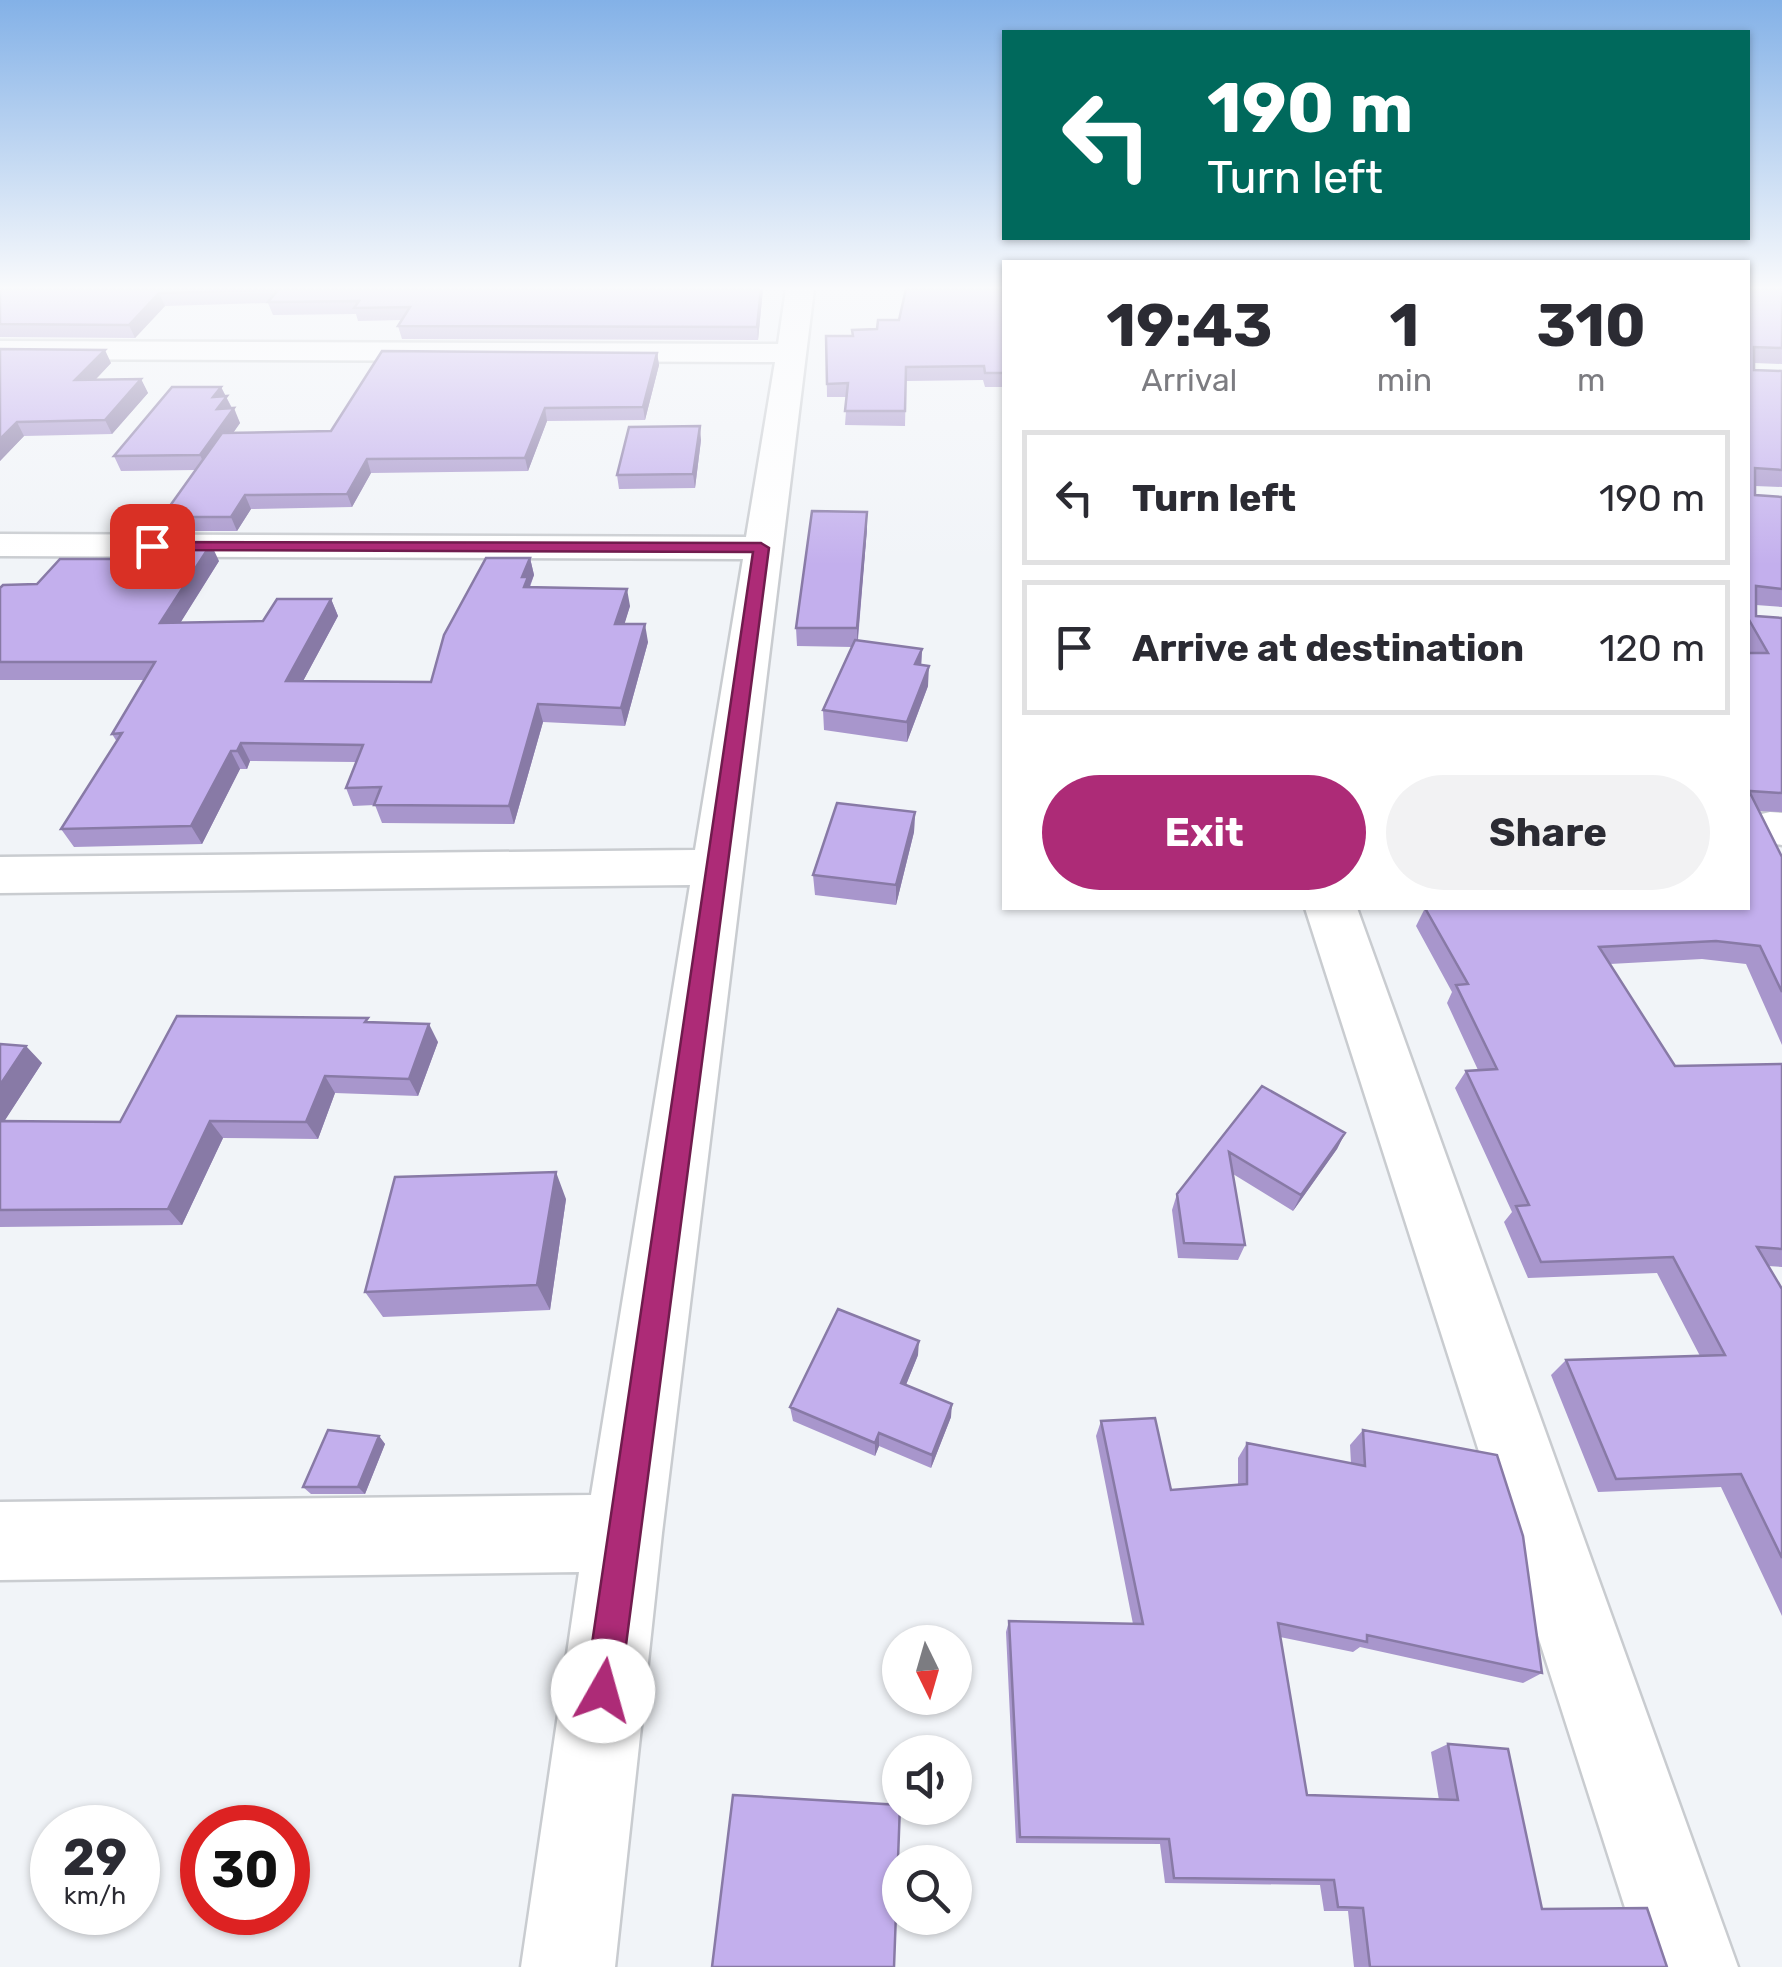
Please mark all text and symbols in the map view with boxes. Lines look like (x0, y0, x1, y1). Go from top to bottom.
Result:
text: 190 m (1207, 67, 1413, 150)
icon: left (1042, 70, 1172, 200)
text: Turn left (1207, 151, 1383, 204)
text: 19:43 (1106, 290, 1273, 361)
text: 1 (1390, 290, 1419, 361)
text: 310 (1536, 290, 1646, 361)
text: Arrival (1141, 361, 1237, 399)
text: min (1377, 361, 1432, 399)
text: m (1577, 361, 1605, 399)
icon: left (1047, 470, 1102, 525)
text: Turn left (1132, 475, 1296, 521)
text: 190 m (1599, 475, 1705, 521)
pin (110, 504, 195, 589)
icon: arrive (125, 519, 180, 574)
icon: arrive (1047, 620, 1102, 675)
text: Arrive at destination (1132, 625, 1524, 671)
text: 120 m (1599, 625, 1705, 671)
button: Exit (1042, 775, 1366, 890)
button: Share (1386, 775, 1710, 890)
north arrow (882, 1625, 972, 1715)
map controls (882, 1625, 972, 1935)
position arrow (551, 1639, 655, 1743)
button: sound (882, 1735, 972, 1825)
speed limit sign: 30 (180, 1805, 310, 1935)
text: 29 (63, 1828, 127, 1888)
button: search (882, 1845, 972, 1935)
text: km/h (64, 1881, 126, 1910)

